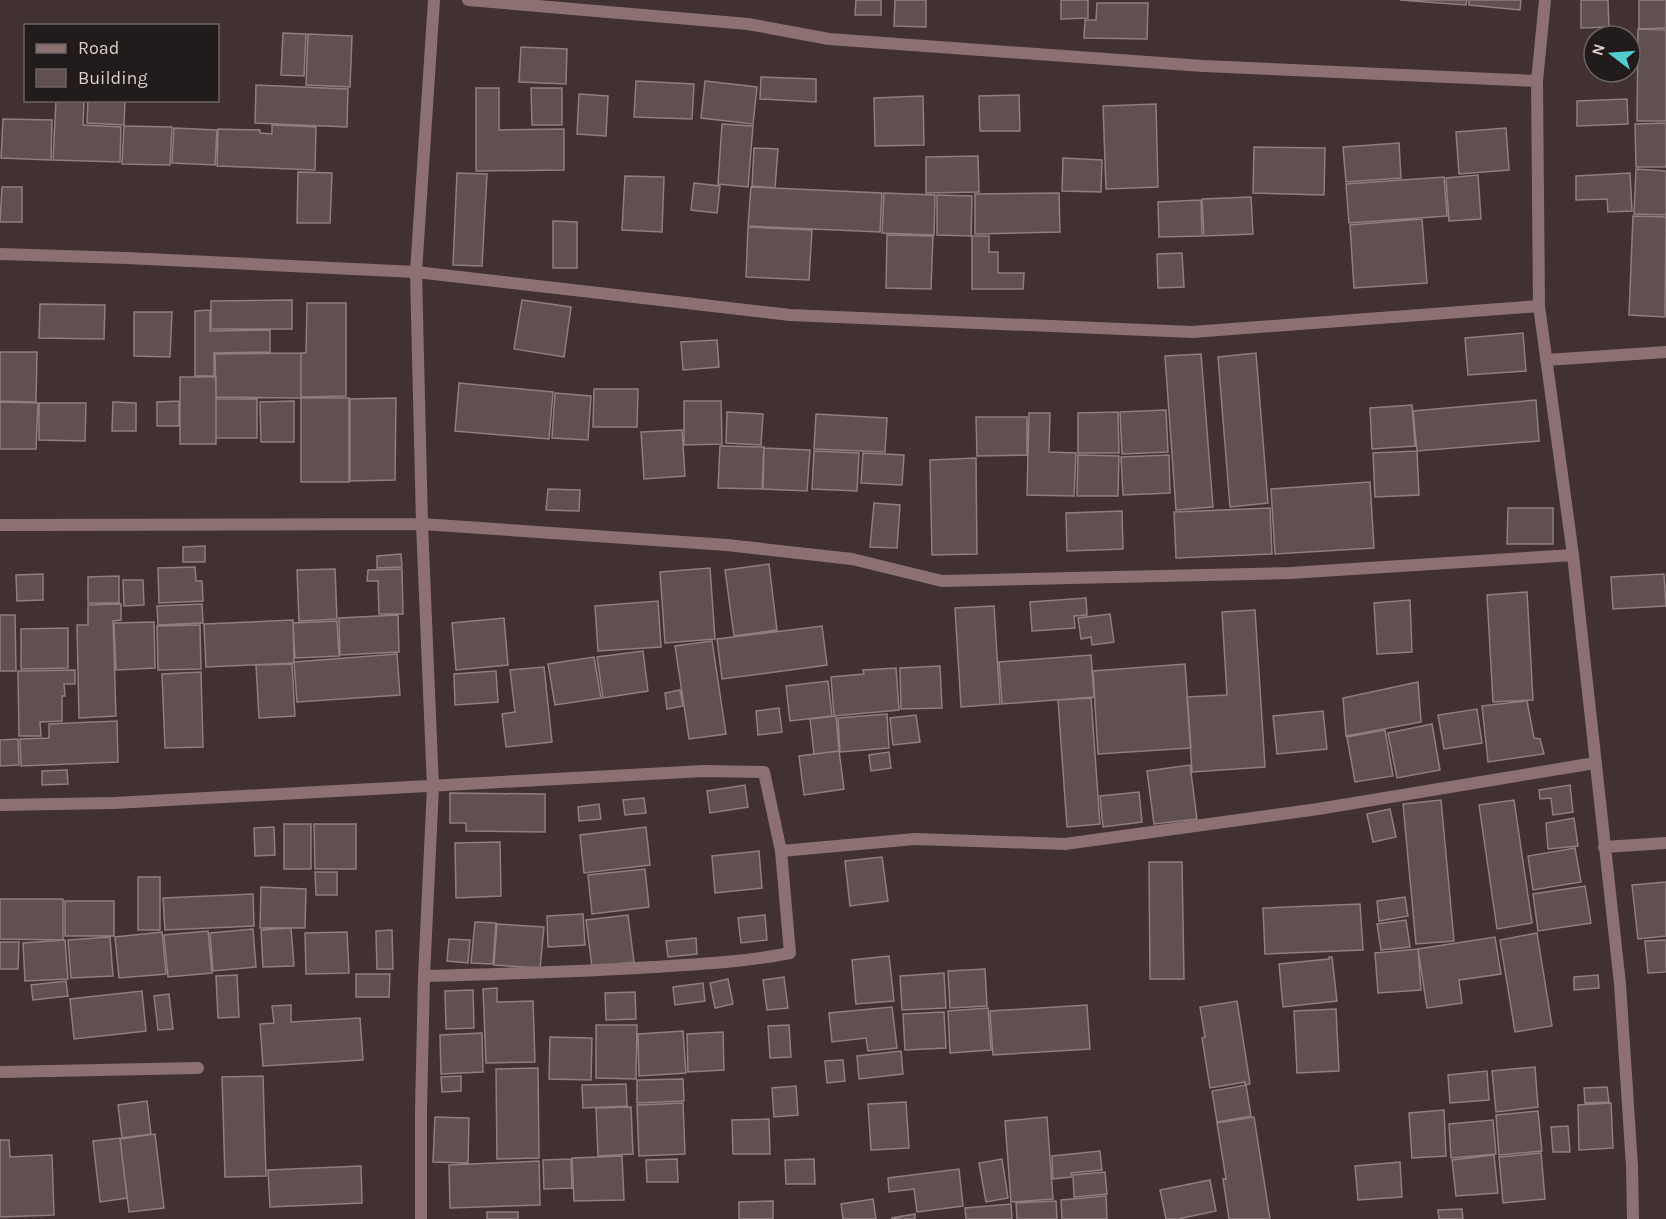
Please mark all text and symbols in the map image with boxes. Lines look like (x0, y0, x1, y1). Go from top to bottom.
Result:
legend (24, 24, 219, 102)
north arrow (1582, 24, 1642, 84)
text: Road (78, 37, 119, 59)
text: N (1587, 41, 1609, 58)
text: Building (78, 67, 148, 89)

